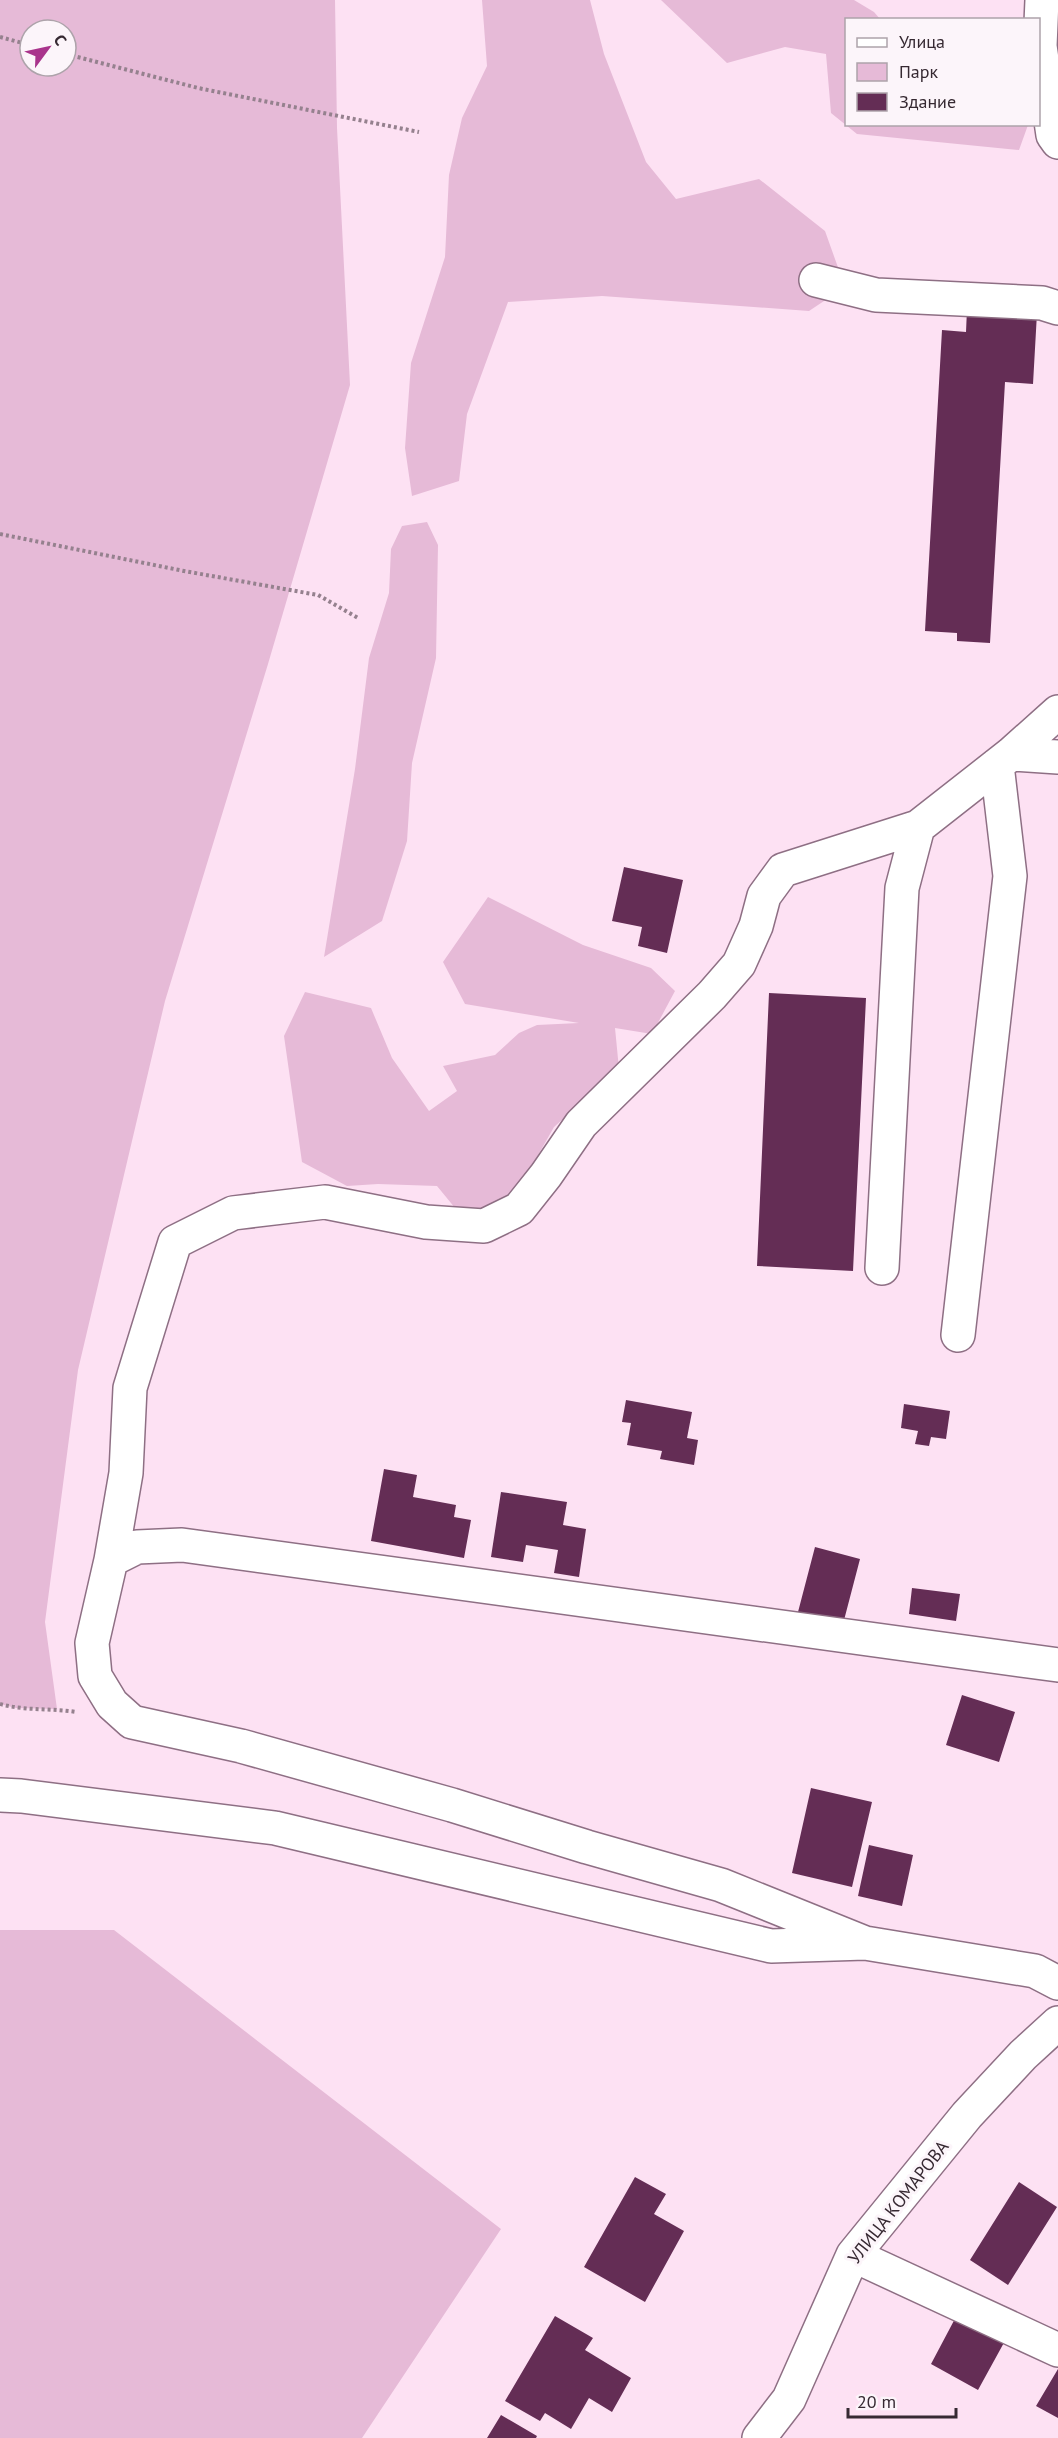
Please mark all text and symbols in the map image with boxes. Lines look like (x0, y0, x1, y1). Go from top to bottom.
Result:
north arrow (18, 18, 78, 78)
legend (845, 18, 1040, 126)
text: Улица (899, 30, 945, 53)
text: С (50, 31, 71, 49)
text: Парк (899, 60, 939, 83)
text: Здание (899, 90, 956, 113)
street label: УЛИЦА КОМАРОВА (843, 2135, 954, 2268)
scale bar (848, 2381, 956, 2419)
text: 20 m (857, 2390, 896, 2413)

